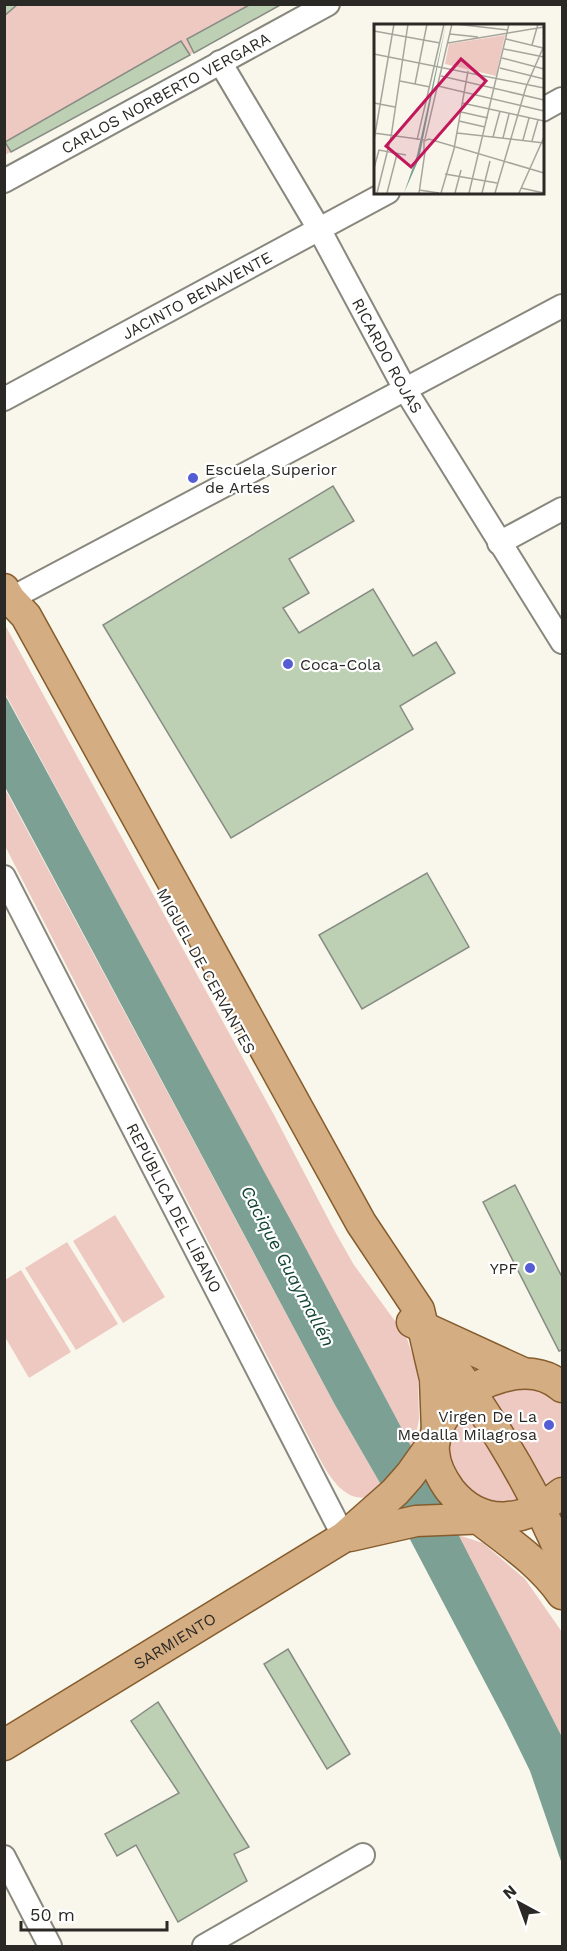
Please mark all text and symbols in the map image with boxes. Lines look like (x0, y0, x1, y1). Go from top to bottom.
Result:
inset map (374, 24, 543, 194)
street label: CARLOS NORBERTO VERGARA (58, 28, 274, 157)
street label: JACINTO BENAVENTE (119, 247, 275, 343)
street label: RICARDO ROJAS (348, 295, 427, 417)
place label: Escuela Superior de Artes (205, 460, 337, 497)
marker: Escuela Superior de Artes (186, 471, 200, 485)
place label: Coca-Cola (300, 655, 381, 674)
marker: Coca-Cola (281, 657, 295, 671)
street label: MIGUEL DE CERVANTES (152, 885, 260, 1057)
street label: REPÚBLICA DEL LÍBANO (123, 1120, 226, 1296)
water label: Cacique Guaymallén (237, 1182, 339, 1350)
place label: YPF (490, 1259, 518, 1278)
marker: YPF (523, 1261, 537, 1275)
place label: Virgen De La Medalla Milagrosa (397, 1407, 537, 1444)
marker: Virgen De La Medalla Milagrosa (542, 1418, 556, 1432)
street label: SARMIENTO (130, 1608, 219, 1673)
north arrow (489, 1873, 549, 1933)
text: N (499, 1881, 520, 1903)
scale bar (21, 1894, 166, 1932)
text: 50 m (30, 1904, 75, 1925)

